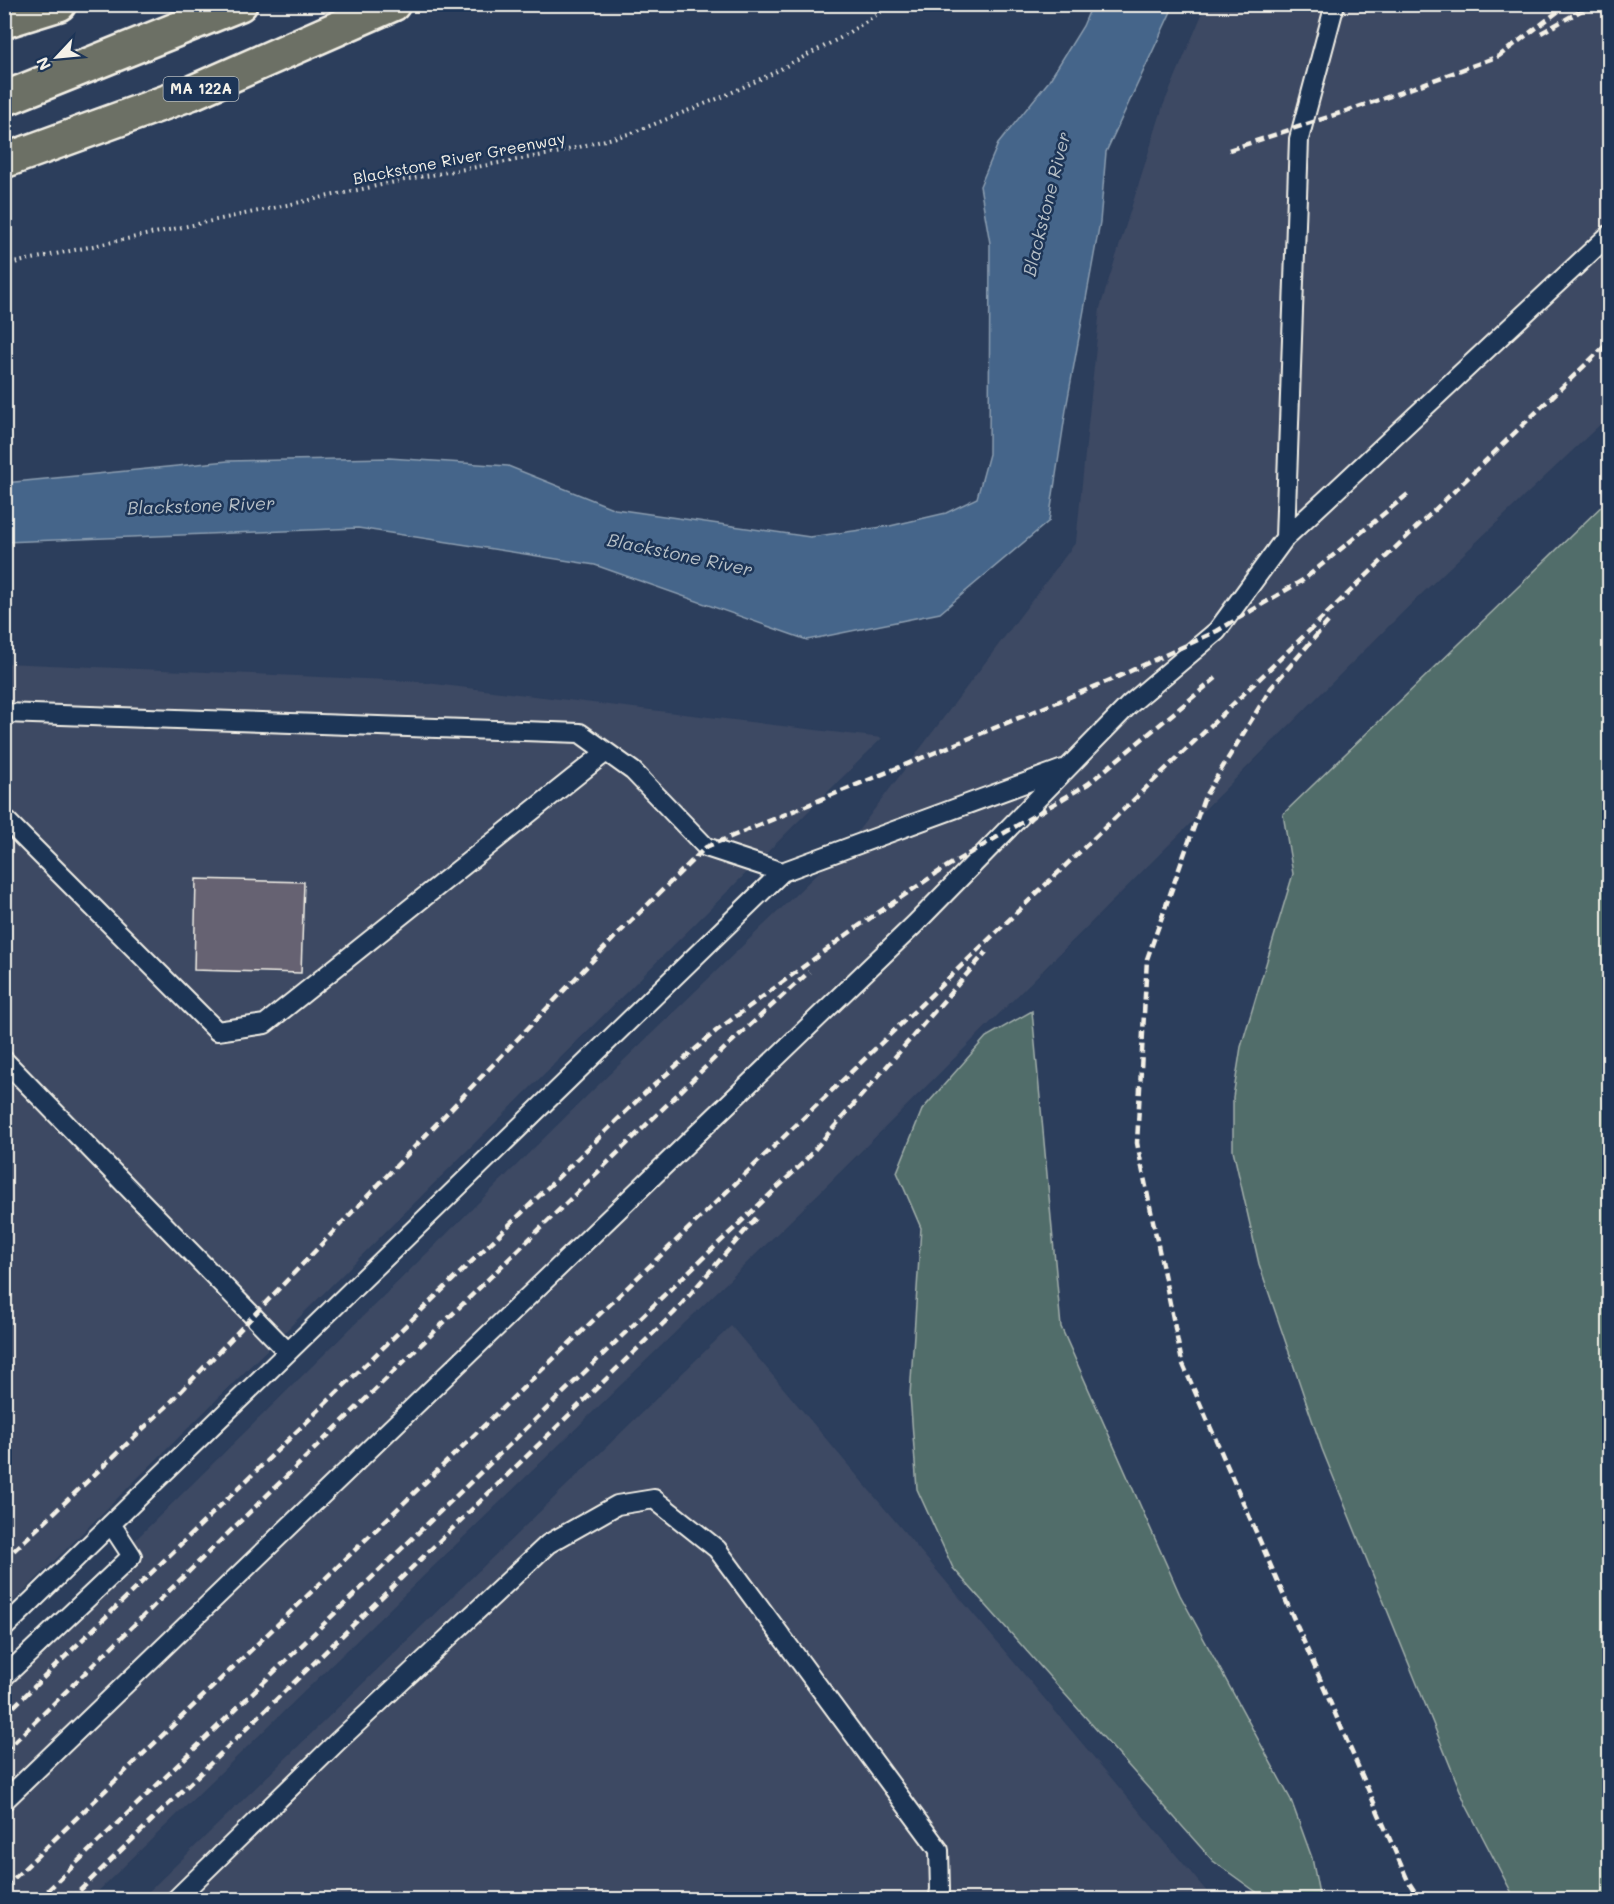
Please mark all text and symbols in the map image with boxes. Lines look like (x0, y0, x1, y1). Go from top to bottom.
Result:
north arrow (27, 27, 87, 87)
text: N (31, 54, 55, 74)
road number: MA 122A (164, 77, 238, 101)
street label: Blackstone River Greenway (351, 127, 567, 188)
water label: Blackstone River (1016, 129, 1076, 278)
water label: Blackstone River (127, 490, 275, 520)
water label: Blackstone River (605, 527, 755, 581)

